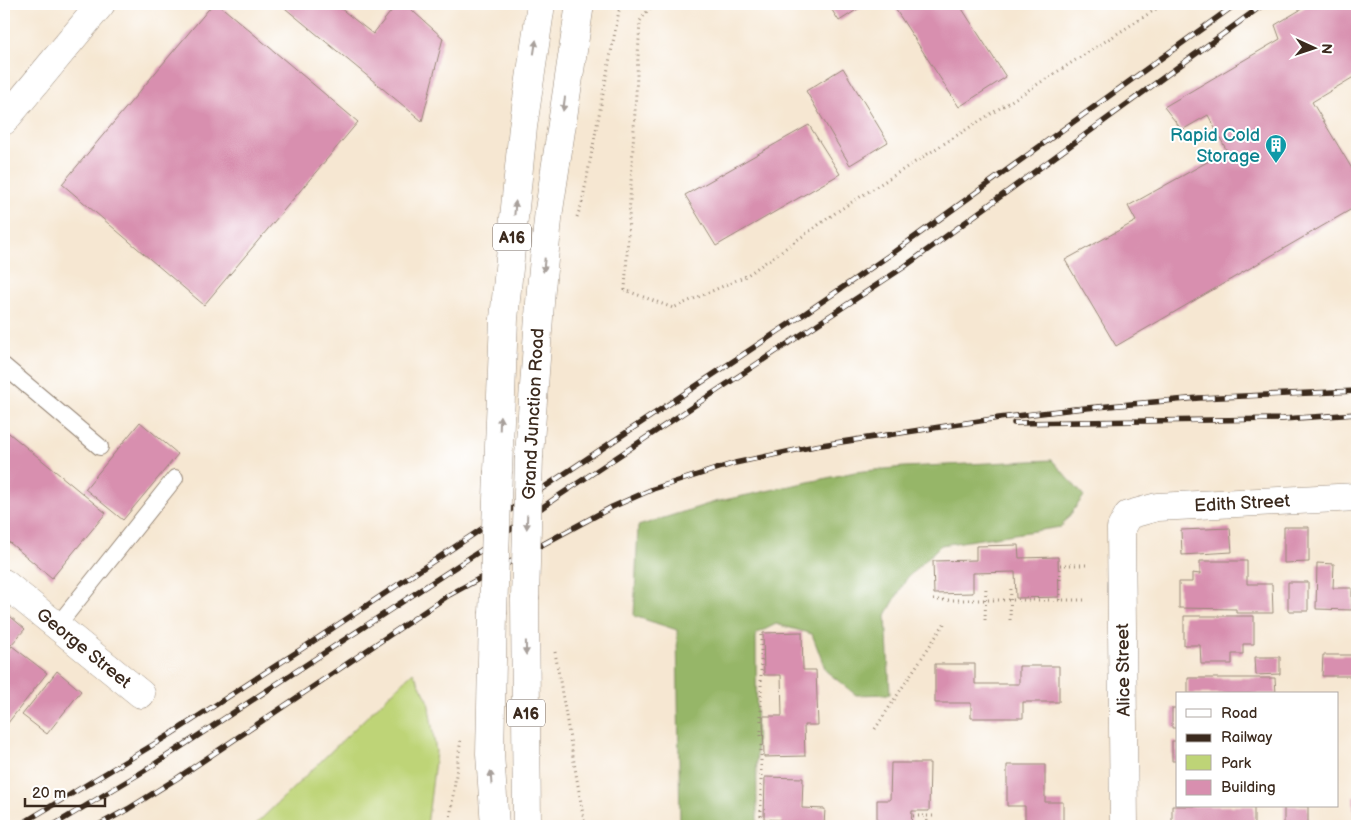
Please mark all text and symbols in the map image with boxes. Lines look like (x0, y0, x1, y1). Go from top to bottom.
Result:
north arrow (1288, 22, 1338, 72)
one-way arrow (531, 39, 539, 55)
text: N (1318, 43, 1335, 54)
one-way arrow (560, 96, 568, 112)
place label: Rapid Cold Storage (1170, 125, 1260, 167)
building icon: Rapid Cold Storage (1264, 133, 1288, 164)
one-way arrow (511, 200, 519, 216)
road number: A16 (493, 223, 531, 250)
one-way arrow (540, 257, 548, 273)
street label: Grand Junction Road (519, 328, 548, 500)
one-way arrow (496, 415, 504, 431)
street label: Edith Street (1194, 490, 1291, 516)
one-way arrow (523, 514, 531, 530)
street label: George Street (32, 604, 136, 693)
street label: Alice Street (1112, 623, 1135, 717)
one-way arrow (522, 640, 530, 656)
legend (1176, 692, 1338, 808)
road number: A16 (507, 700, 545, 726)
text: Road (1221, 704, 1257, 723)
text: Railway (1221, 728, 1272, 747)
text: Park (1221, 754, 1252, 773)
one-way arrow (487, 769, 495, 785)
scale bar (25, 775, 105, 807)
text: Building (1221, 778, 1276, 797)
text: 20 m (32, 784, 66, 803)

